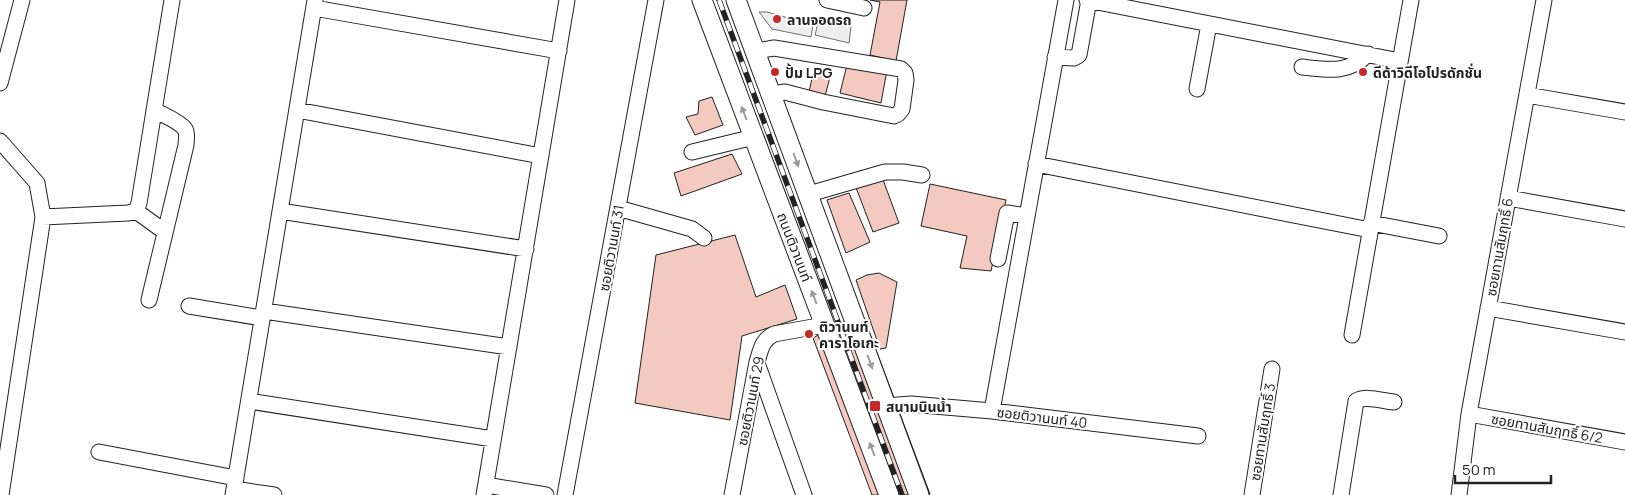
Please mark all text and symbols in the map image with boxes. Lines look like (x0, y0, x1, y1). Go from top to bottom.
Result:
place label: ลานจอดรถ (787, 10, 852, 29)
marker: ลานจอดรถ (771, 13, 783, 25)
place label: ปั้ม LPG (785, 63, 832, 82)
place label: ดีด้าวิดีโอโปรดักชั่น (1373, 63, 1482, 82)
marker: ปั้ม LPG (769, 66, 781, 78)
marker: ดีด้าวิดีโอโปรดักชั่น (1357, 66, 1369, 78)
one-way arrow (740, 105, 748, 120)
one-way arrow (793, 153, 801, 168)
street label: ซอยทานสัมฤทธิ์ 6 (1481, 196, 1517, 298)
street label: ซอยติวานนท์ 31 (594, 203, 628, 293)
street label: ถนนติวานนท์ (773, 210, 817, 284)
one-way arrow (810, 290, 817, 305)
place label: ติวานนท์ คาราโอเกะ (819, 317, 879, 352)
marker: ติวานนท์ คาราโอเกะ (803, 328, 815, 340)
street label: ซอยติวานนท์ 29 (732, 355, 768, 447)
one-way arrow (867, 355, 874, 370)
street label: ซอยทานสัมฤทธิ์ 3 (1245, 382, 1279, 482)
place label: สนามบินน้ำ (886, 397, 952, 416)
marker: สนามบินน้ำ (868, 399, 882, 413)
street label: ซอยติวานนท์ 40 (996, 402, 1088, 432)
street label: ซอยทานสัมฤทธิ์ 6/2 (1490, 409, 1604, 447)
one-way arrow (867, 442, 875, 457)
scale bar (1455, 452, 1551, 484)
text: 50 m (1462, 459, 1496, 480)

